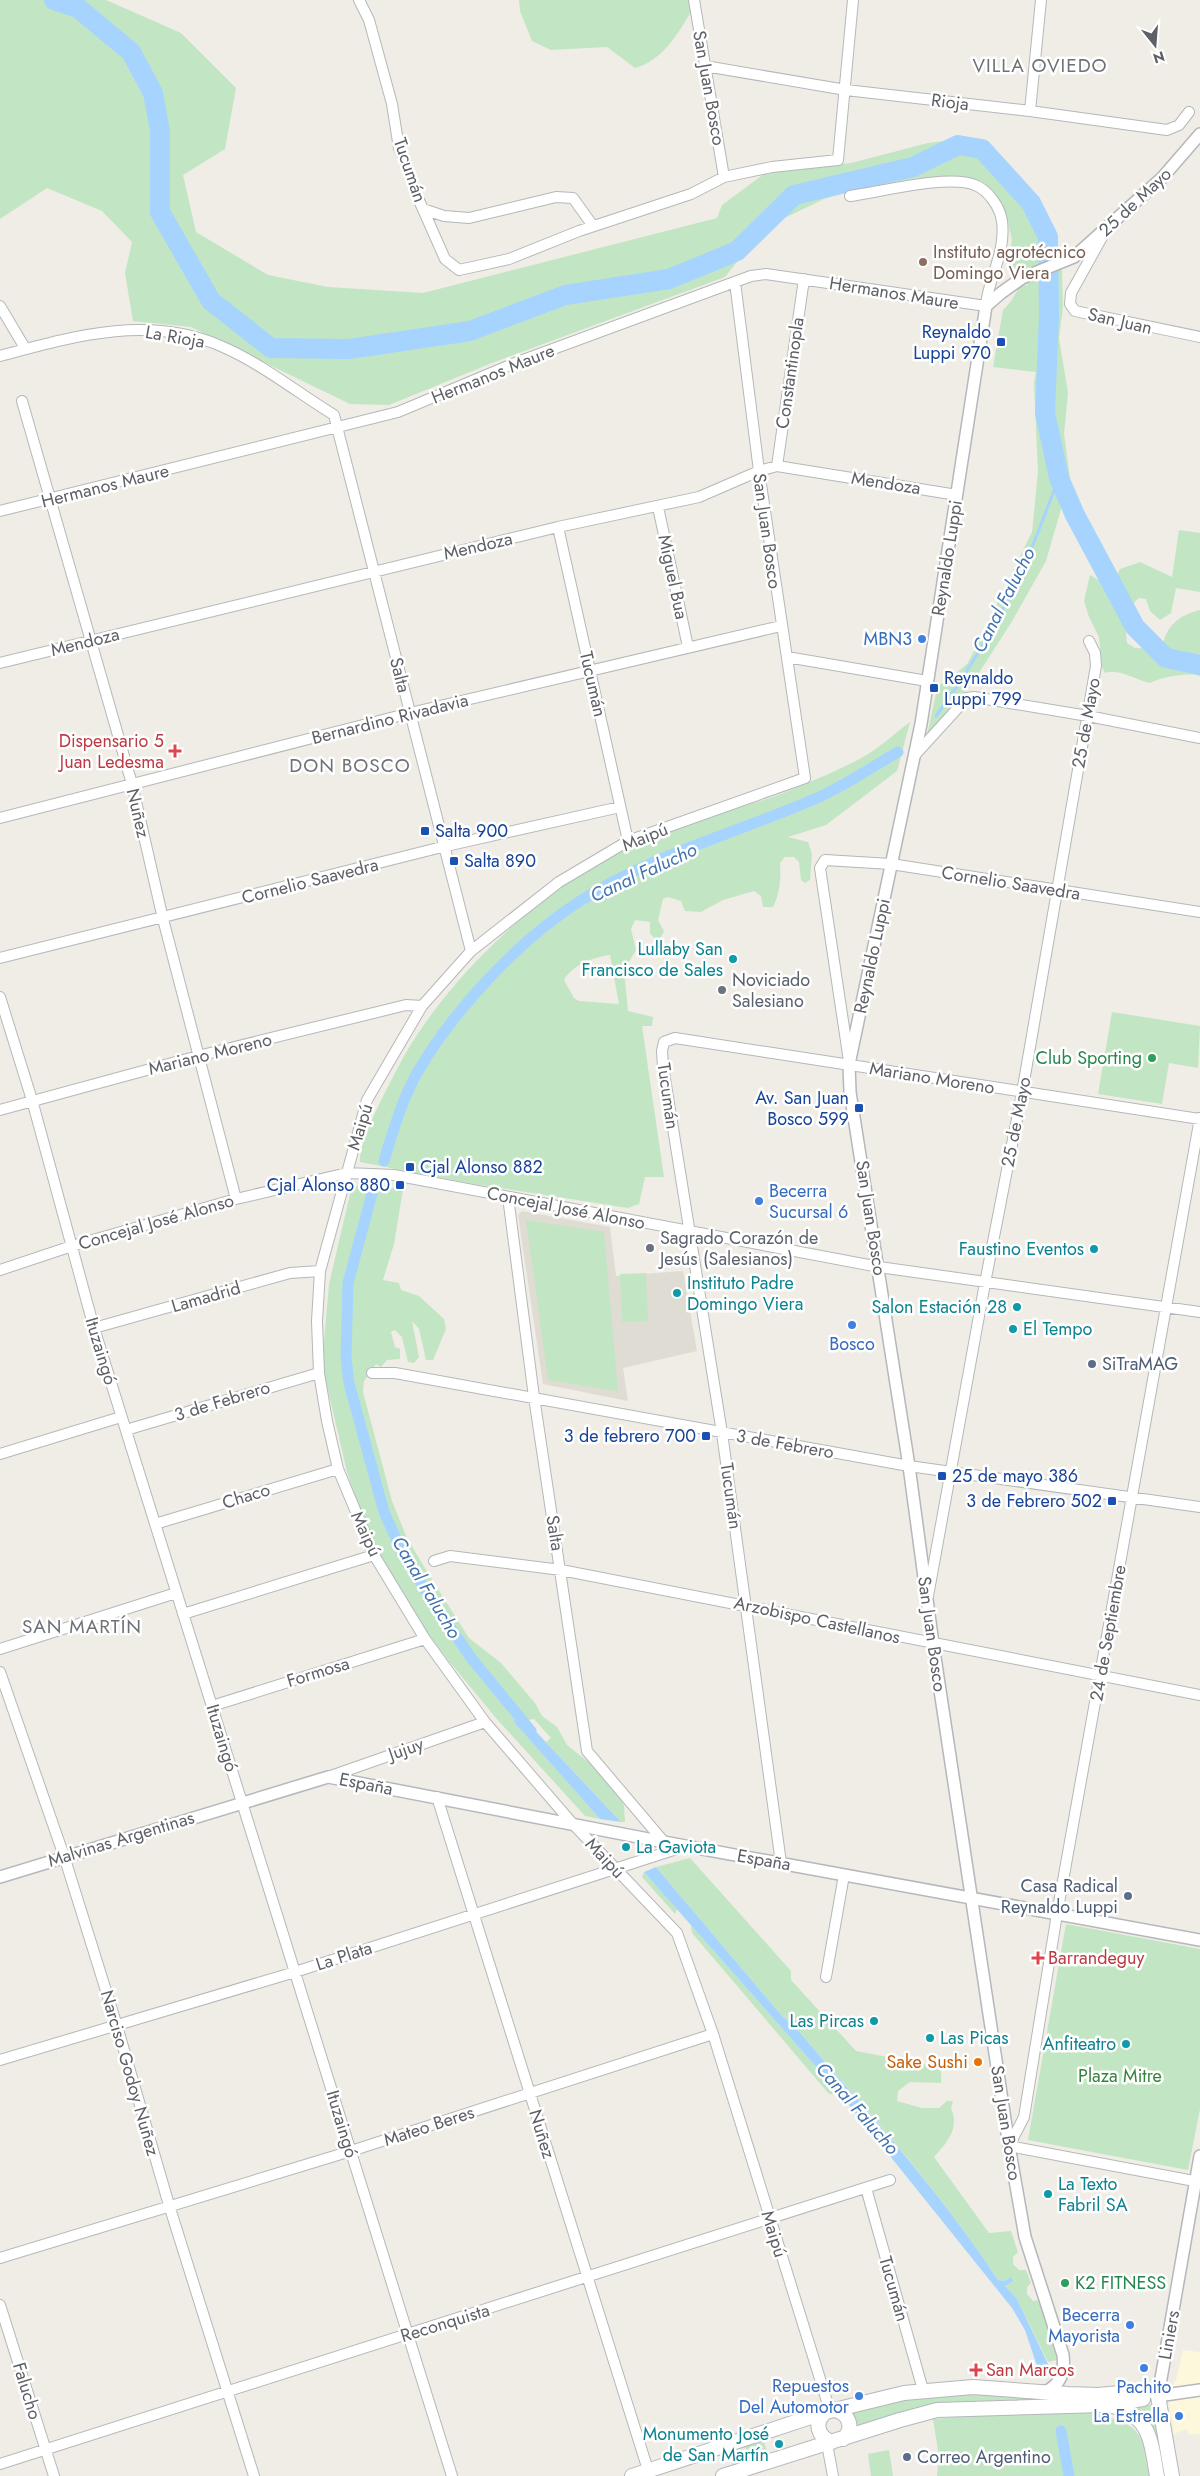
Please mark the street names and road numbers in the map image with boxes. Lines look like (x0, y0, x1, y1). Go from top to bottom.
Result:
street label: San Juan Bosco (686, 29, 732, 148)
street label: Rioja (930, 87, 970, 117)
street label: Tucumán (387, 134, 433, 206)
street label: 25 de Mayo (1093, 161, 1177, 243)
street label: Hermanos Maure (827, 270, 961, 316)
street label: San Juan (1085, 301, 1155, 341)
street label: Constantinopla (769, 315, 811, 431)
street label: La Rioja (143, 319, 207, 355)
street label: Hermanos Maure (427, 337, 559, 411)
street label: Hermanos Maure (38, 458, 172, 514)
street label: Mendoza (849, 465, 923, 501)
street label: San Juan Bosco (746, 472, 788, 591)
street label: Reynaldo Luppi (925, 498, 969, 618)
street label: Mendoza (441, 525, 515, 567)
street label: Miguel Bua (651, 532, 695, 622)
street label: Mendoza (48, 621, 122, 663)
street label: Tucumán (573, 649, 613, 719)
street label: Salta (383, 655, 417, 695)
street label: 25 de Mayo (1065, 676, 1107, 770)
street label: Bernardino Rivadavia (309, 687, 471, 751)
street label: Nuñez (120, 786, 156, 841)
street label: Maipú (618, 816, 672, 858)
street label: Cornelio Saavedra (239, 851, 381, 911)
street label: Cornelio Saavedra (940, 859, 1082, 907)
street label: Reynaldo Luppi (847, 896, 897, 1016)
street label: Mariano Moreno (146, 1026, 275, 1082)
street label: Mariano Moreno (868, 1055, 997, 1101)
street label: Tucumán (650, 1061, 686, 1131)
street label: 25 de Mayo (995, 1075, 1038, 1169)
street label: Maipú (341, 1100, 379, 1154)
street label: San Juan Bosco (849, 1159, 893, 1278)
street label: Concejal José Alonso (485, 1180, 647, 1236)
street label: Concejal José Alonso (75, 1187, 237, 1257)
street label: Lamadrid (168, 1275, 244, 1319)
street label: Ituzaingó (78, 1314, 124, 1388)
street label: 3 de Febrero (171, 1374, 273, 1428)
street label: 3 de Febrero (734, 1423, 836, 1465)
street label: Tucumán (713, 1461, 749, 1531)
street label: Chaco (219, 1476, 273, 1516)
street label: Maipú (344, 1507, 388, 1561)
street label: Salta (539, 1513, 571, 1553)
street label: 24 de Septiembre (1083, 1563, 1133, 1703)
street label: San Juan Bosco (911, 1575, 953, 1694)
street label: Arzobispo Castellanos (731, 1590, 903, 1650)
street label: Formosa (283, 1650, 353, 1694)
street label: Ituzaingó (199, 1701, 245, 1775)
street label: Jujuy (383, 1731, 427, 1768)
street label: España (337, 1766, 395, 1802)
street label: Malvinas Argentinas (45, 1804, 197, 1874)
street label: Maipú (579, 1832, 631, 1884)
street label: España (735, 1842, 793, 1878)
street label: La Plata (312, 1935, 376, 1977)
street label: Narciso Godoy Nuñez (94, 1987, 166, 2160)
street label: San Juan Bosco (984, 2064, 1028, 2183)
street label: Ituzaingó (319, 2087, 365, 2161)
street label: Mateo Beres (380, 2099, 478, 2153)
street label: Nuñez (522, 2106, 562, 2162)
street label: Maipú (755, 2207, 793, 2261)
street label: Tucumán (872, 2253, 916, 2325)
street label: Reconquista (397, 2297, 493, 2349)
street label: Liniers (1152, 2308, 1186, 2362)
street label: Falucho (6, 2359, 48, 2423)

